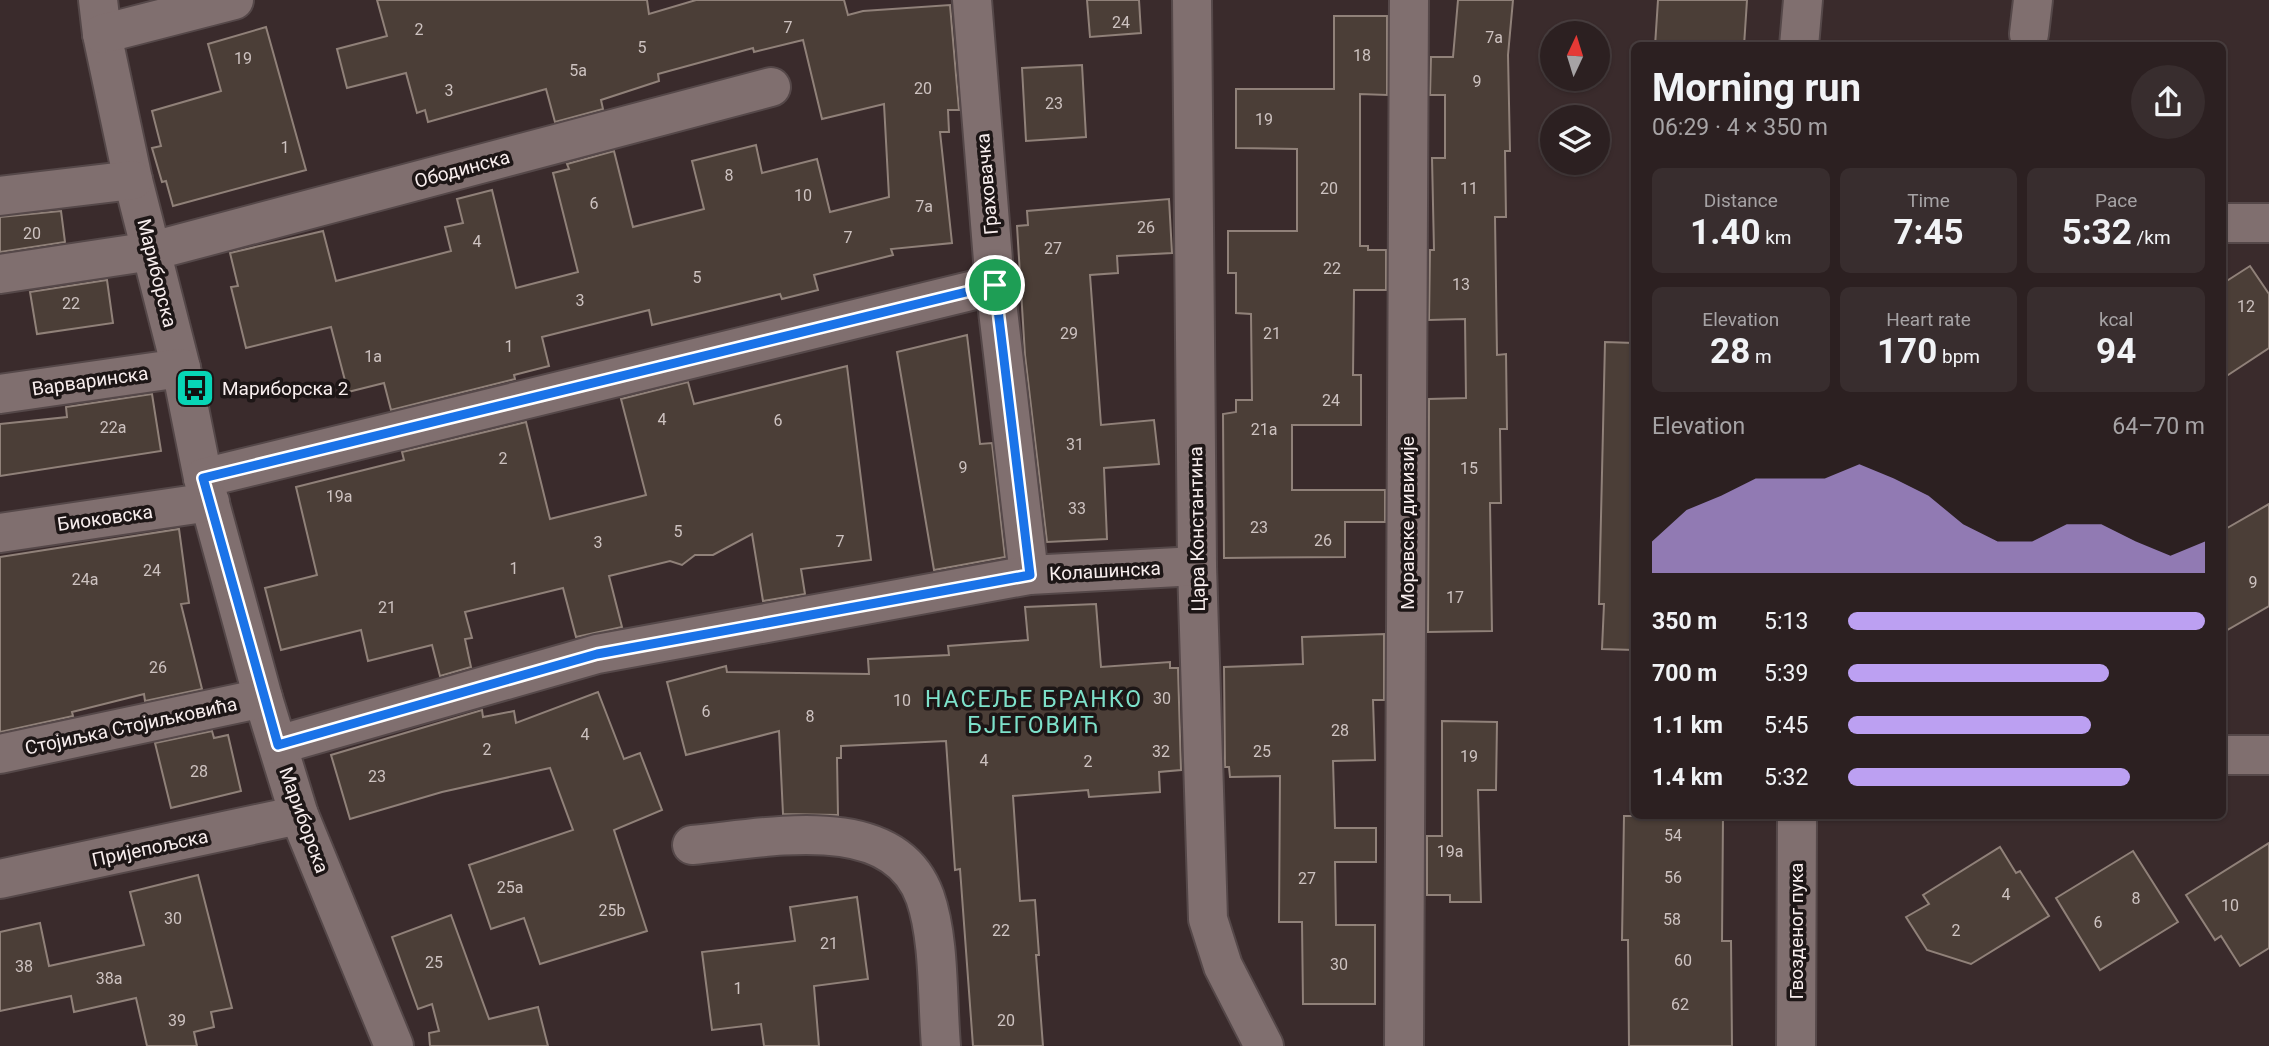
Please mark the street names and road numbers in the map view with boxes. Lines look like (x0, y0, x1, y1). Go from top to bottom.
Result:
street label: Граховачка (971, 132, 1003, 236)
street label: Ободинска (412, 145, 512, 193)
street label: Мариборска (132, 216, 182, 330)
street label: Варваринска (30, 361, 150, 401)
street label: Моравске дивизије (1396, 436, 1419, 610)
street label: Цара Константина (1184, 446, 1210, 612)
street label: Биоковска (56, 500, 154, 536)
street label: Колашинска (1049, 557, 1161, 585)
street label: Стојиљка Стојиљковића (23, 692, 239, 760)
street label: Мариборска (274, 764, 334, 876)
street label: Пријепољска (90, 824, 210, 872)
street label: Гвозденог пука (1785, 863, 1808, 999)

